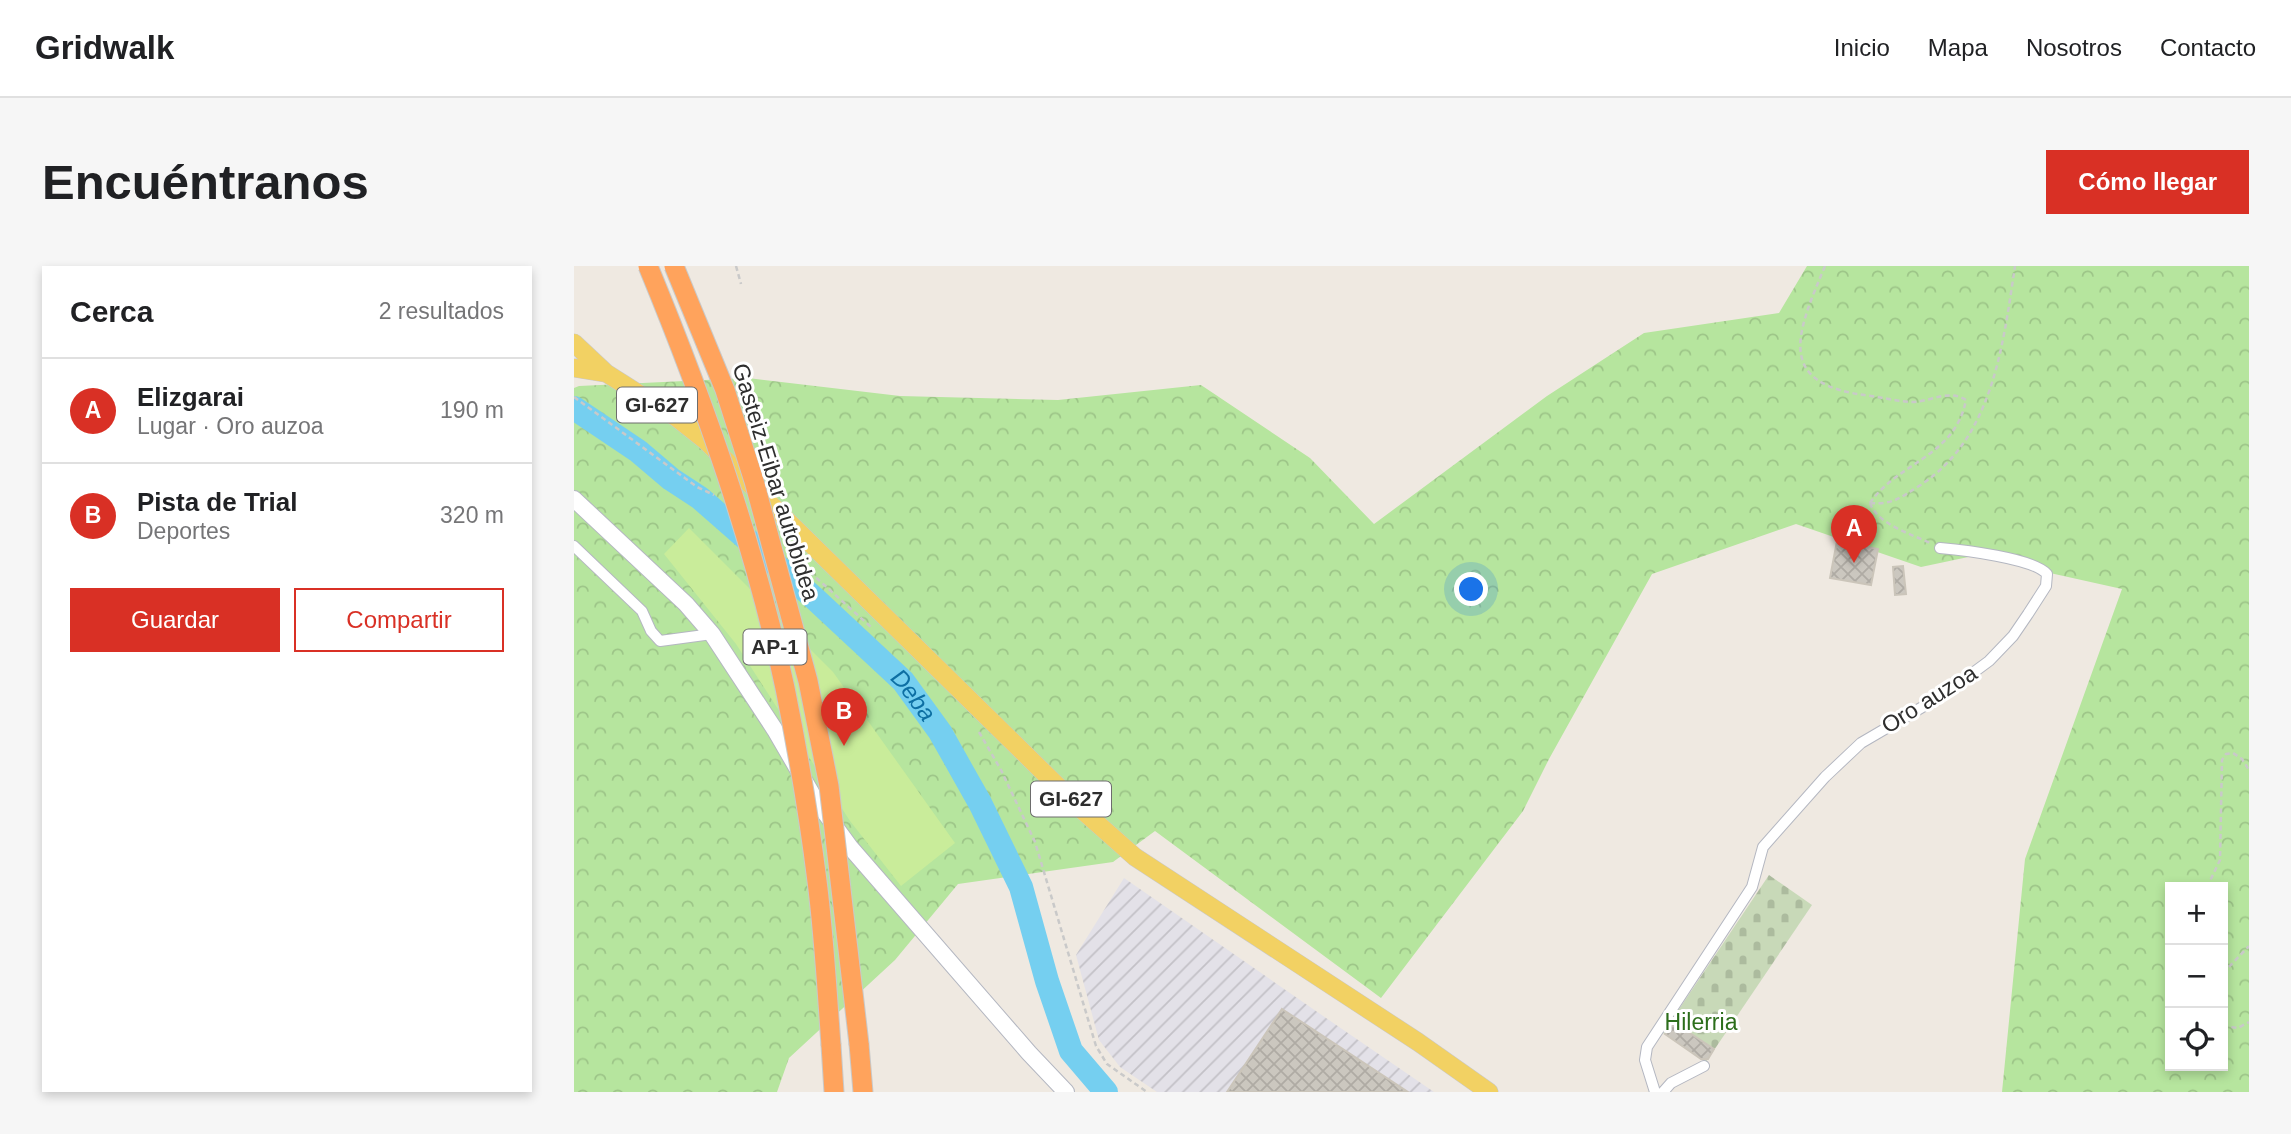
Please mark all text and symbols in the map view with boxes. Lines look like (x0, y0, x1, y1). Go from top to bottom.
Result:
text: Gridwalk (35, 29, 174, 66)
text: Inicio (1834, 34, 1890, 61)
text: Mapa (1928, 34, 1988, 61)
text: Nosotros (2026, 34, 2122, 61)
text: Contacto (2160, 34, 2256, 61)
button: Cómo llegar (2046, 150, 2249, 214)
text: Encuéntranos (42, 155, 369, 209)
text: Cerca (70, 295, 153, 328)
text: 2 resultados (379, 298, 504, 324)
street label: Gasteiz-Eibar autobidea (727, 360, 825, 604)
text: Elizgarai (137, 382, 244, 412)
road number: GI-627 (617, 388, 697, 422)
text: A (85, 397, 101, 423)
text: 190 m (440, 397, 504, 423)
text: Lugar · Oro auzoa (137, 413, 324, 439)
text: Pista de Trial (137, 487, 297, 517)
text: B (85, 502, 101, 528)
text: 320 m (440, 502, 504, 528)
pin: A (1831, 505, 1877, 563)
text: Deportes (137, 518, 230, 544)
your location (1454, 572, 1488, 606)
button: Guardar (70, 588, 280, 652)
button: Compartir (294, 588, 504, 652)
road number: AP-1 (744, 630, 806, 664)
street label: Oro auzoa (1877, 659, 1982, 738)
water label: Deba (886, 663, 942, 726)
pin: B (821, 688, 867, 746)
road number: GI-627 (1031, 782, 1111, 816)
map controls (2165, 882, 2228, 1071)
button: + (2165, 882, 2228, 945)
button: − (2165, 945, 2228, 1008)
button: locate (2165, 1008, 2228, 1071)
park label: Hilerria (1665, 1009, 1738, 1035)

